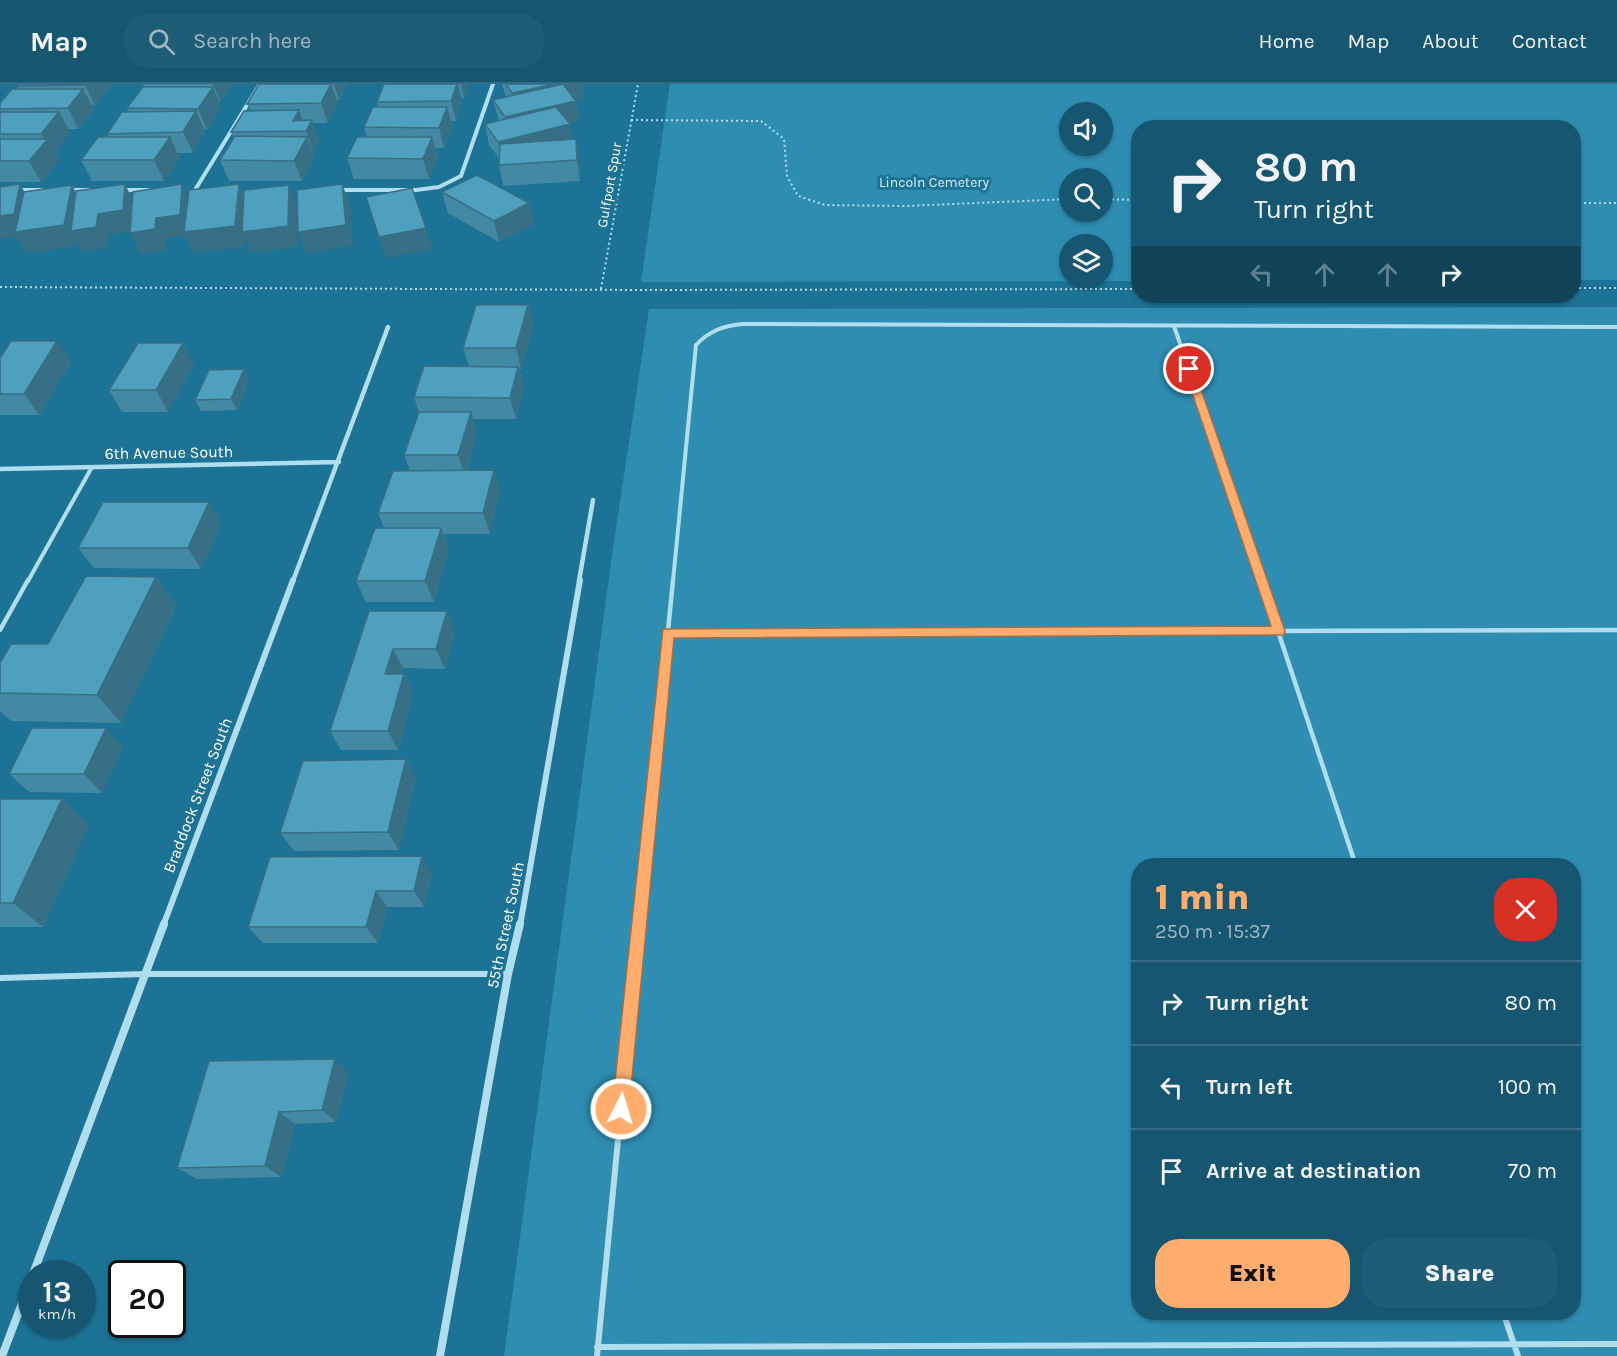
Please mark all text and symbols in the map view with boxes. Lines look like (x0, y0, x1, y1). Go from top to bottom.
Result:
search box (124, 14, 544, 68)
text: Map (30, 25, 88, 58)
icon: search (145, 25, 178, 58)
text: Search here (193, 28, 311, 54)
text: Home (1259, 29, 1315, 53)
text: Map (1348, 29, 1389, 53)
text: About (1422, 29, 1479, 53)
text: Contact (1512, 29, 1587, 53)
map controls (1059, 102, 1113, 288)
button: sound (1059, 102, 1113, 156)
street label: Gulfport Spur (594, 140, 625, 229)
text: 80 m (1254, 142, 1358, 192)
icon: right (1155, 144, 1233, 222)
button: search (1059, 168, 1113, 222)
park label: Lincoln Cemetery (879, 174, 989, 191)
text: Turn right (1254, 193, 1374, 225)
button: layers (1059, 234, 1113, 288)
icon: left (1245, 258, 1278, 291)
icon: ahead (1308, 258, 1341, 291)
icon: ahead (1371, 258, 1404, 291)
icon: right (1434, 258, 1467, 291)
pin (1163, 343, 1214, 394)
icon: arrive (1172, 352, 1205, 385)
street label: 6th Avenue South (104, 442, 234, 463)
street label: Braddock Street South (159, 715, 236, 876)
street label: 55th Street South (483, 860, 528, 990)
text: 1 min (1155, 876, 1249, 918)
button: close (1494, 878, 1557, 941)
text: 250 m · 15:37 (1155, 920, 1270, 943)
icon: right (1155, 987, 1188, 1020)
text: Turn right (1206, 990, 1309, 1016)
text: 80 m (1505, 990, 1557, 1016)
icon: left (1155, 1071, 1188, 1104)
text: Turn left (1206, 1074, 1293, 1100)
text: 100 m (1498, 1074, 1557, 1100)
position arrow (589, 1077, 653, 1141)
icon: arrive (1155, 1155, 1188, 1188)
text: Arrive at destination (1206, 1158, 1421, 1184)
text: 70 m (1508, 1158, 1557, 1184)
button: Exit (1155, 1239, 1350, 1308)
button: Share (1362, 1239, 1557, 1308)
speed limit sign: 20 (108, 1260, 186, 1338)
text: 13 (42, 1274, 72, 1310)
text: km/h (38, 1305, 76, 1323)

